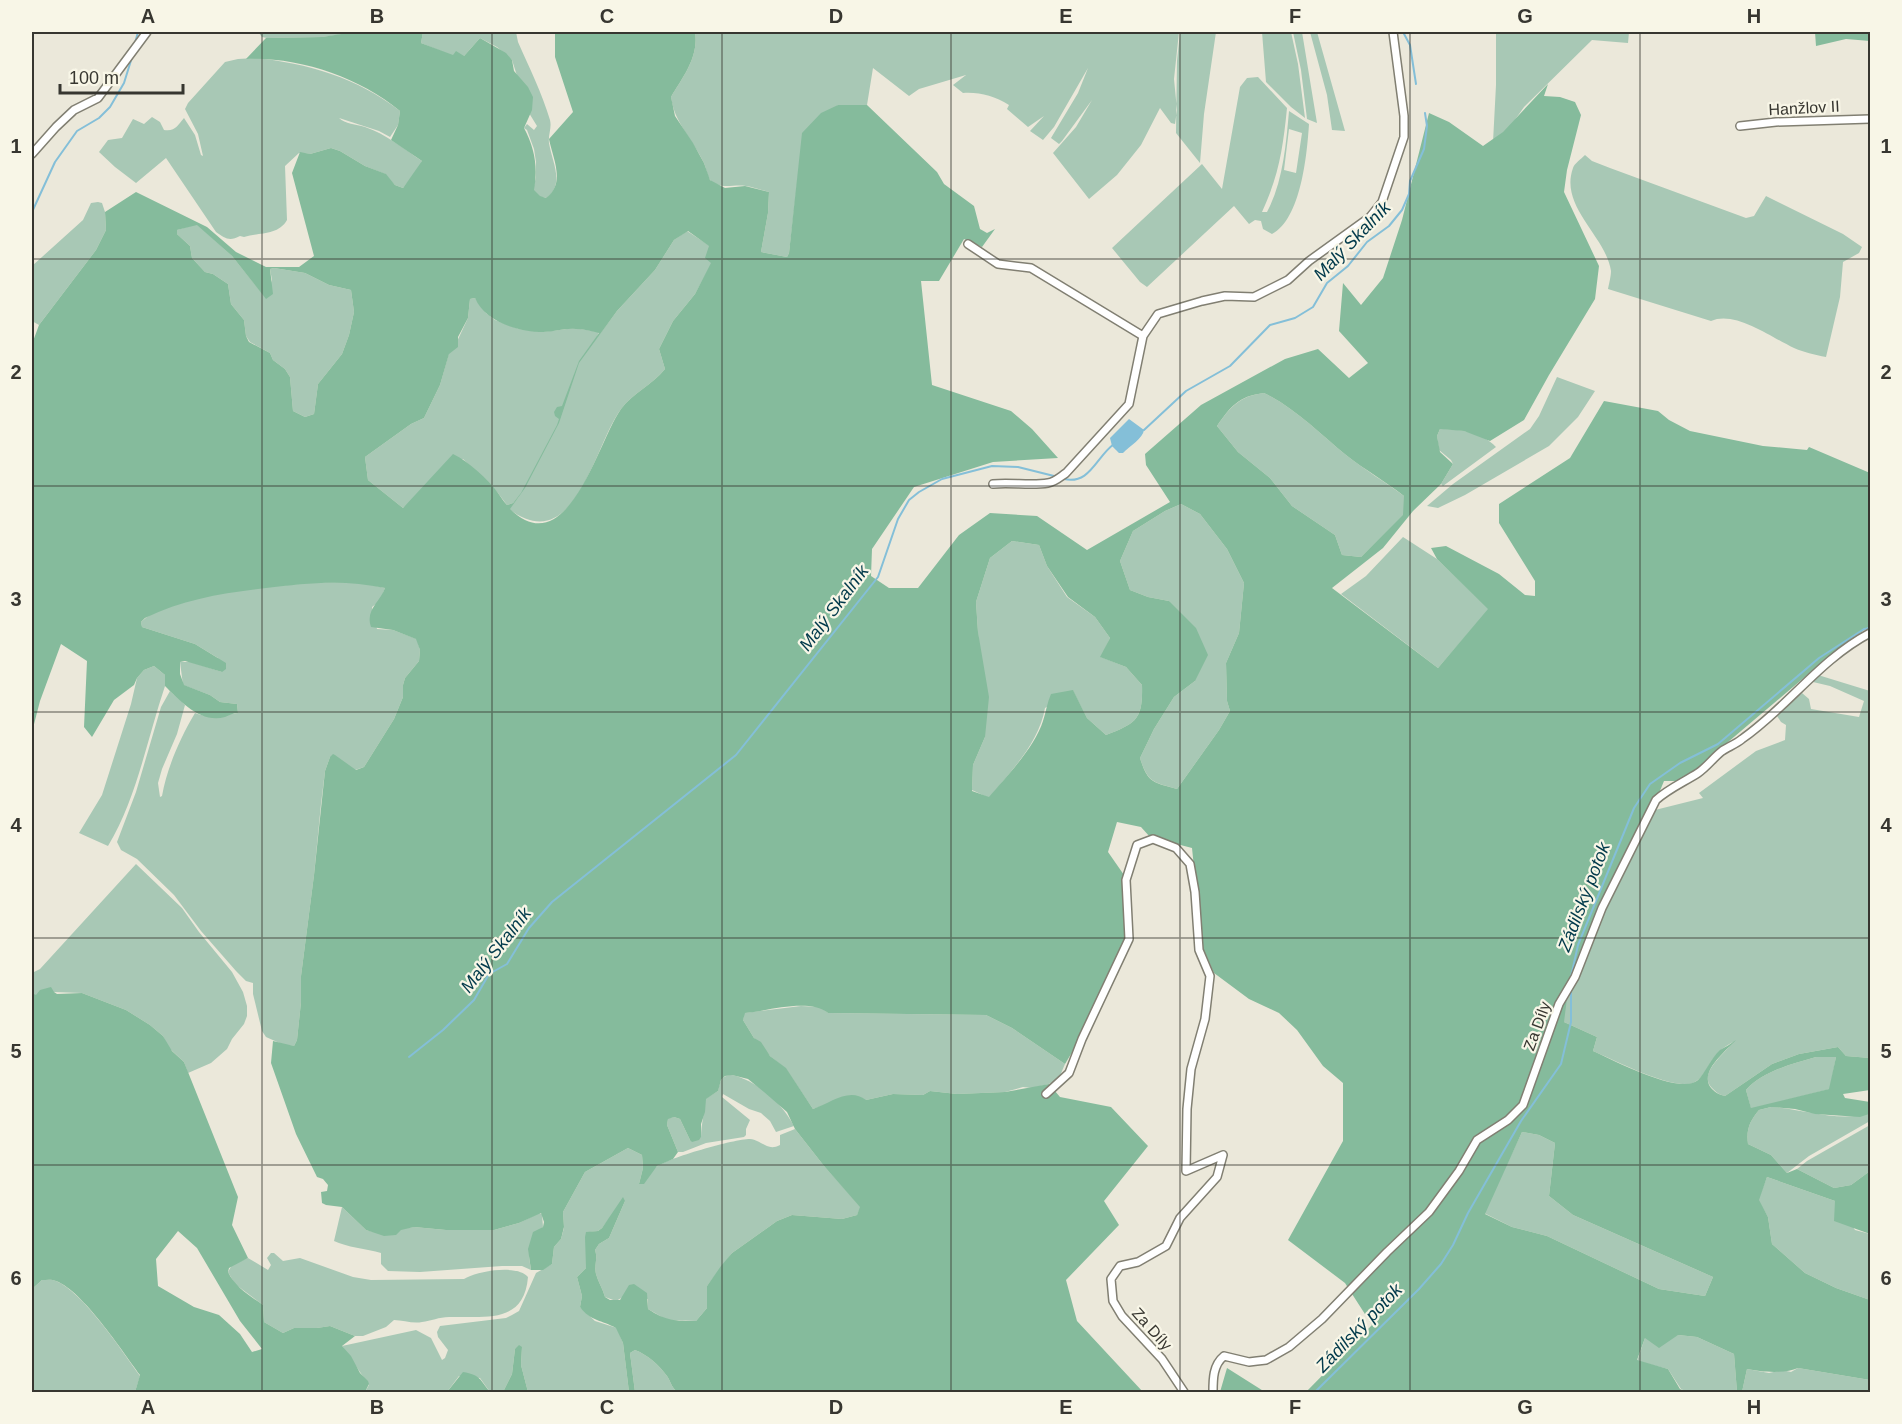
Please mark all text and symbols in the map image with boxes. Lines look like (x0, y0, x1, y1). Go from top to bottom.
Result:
text: A (141, 5, 155, 27)
text: B (370, 5, 384, 27)
text: C (600, 5, 614, 27)
text: D (829, 5, 843, 27)
text: E (1059, 5, 1073, 27)
text: F (1289, 5, 1301, 27)
text: G (1517, 5, 1533, 27)
text: H (1747, 5, 1761, 27)
scale bar (60, 57, 183, 95)
text: 100 m (69, 68, 119, 88)
street label: Hanžlov II (1768, 98, 1840, 118)
text: 1 (10, 135, 22, 157)
text: 1 (1880, 135, 1892, 157)
water label: Malý Skalník (1309, 197, 1395, 285)
text: 2 (10, 361, 22, 383)
text: 2 (1880, 361, 1892, 383)
water label: Malý Skalník (795, 560, 873, 655)
text: 3 (10, 588, 22, 610)
text: 3 (1880, 588, 1892, 610)
text: 4 (10, 814, 22, 836)
text: 4 (1880, 814, 1892, 836)
water label: Zádilský potok (1554, 839, 1614, 955)
water label: Malý Skalník (457, 903, 536, 996)
street label: Za Díly (1520, 999, 1554, 1053)
text: 5 (10, 1040, 22, 1062)
text: 5 (1880, 1040, 1892, 1062)
text: 6 (10, 1267, 22, 1289)
text: 6 (1880, 1267, 1892, 1289)
water label: Zádilský potok (1311, 1279, 1407, 1377)
street label: Za Díly (1129, 1304, 1175, 1354)
text: A (141, 1396, 155, 1418)
text: B (370, 1396, 384, 1418)
text: C (600, 1396, 614, 1418)
text: D (829, 1396, 843, 1418)
text: E (1059, 1396, 1073, 1418)
text: F (1289, 1396, 1301, 1418)
text: G (1517, 1396, 1533, 1418)
text: H (1747, 1396, 1761, 1418)

